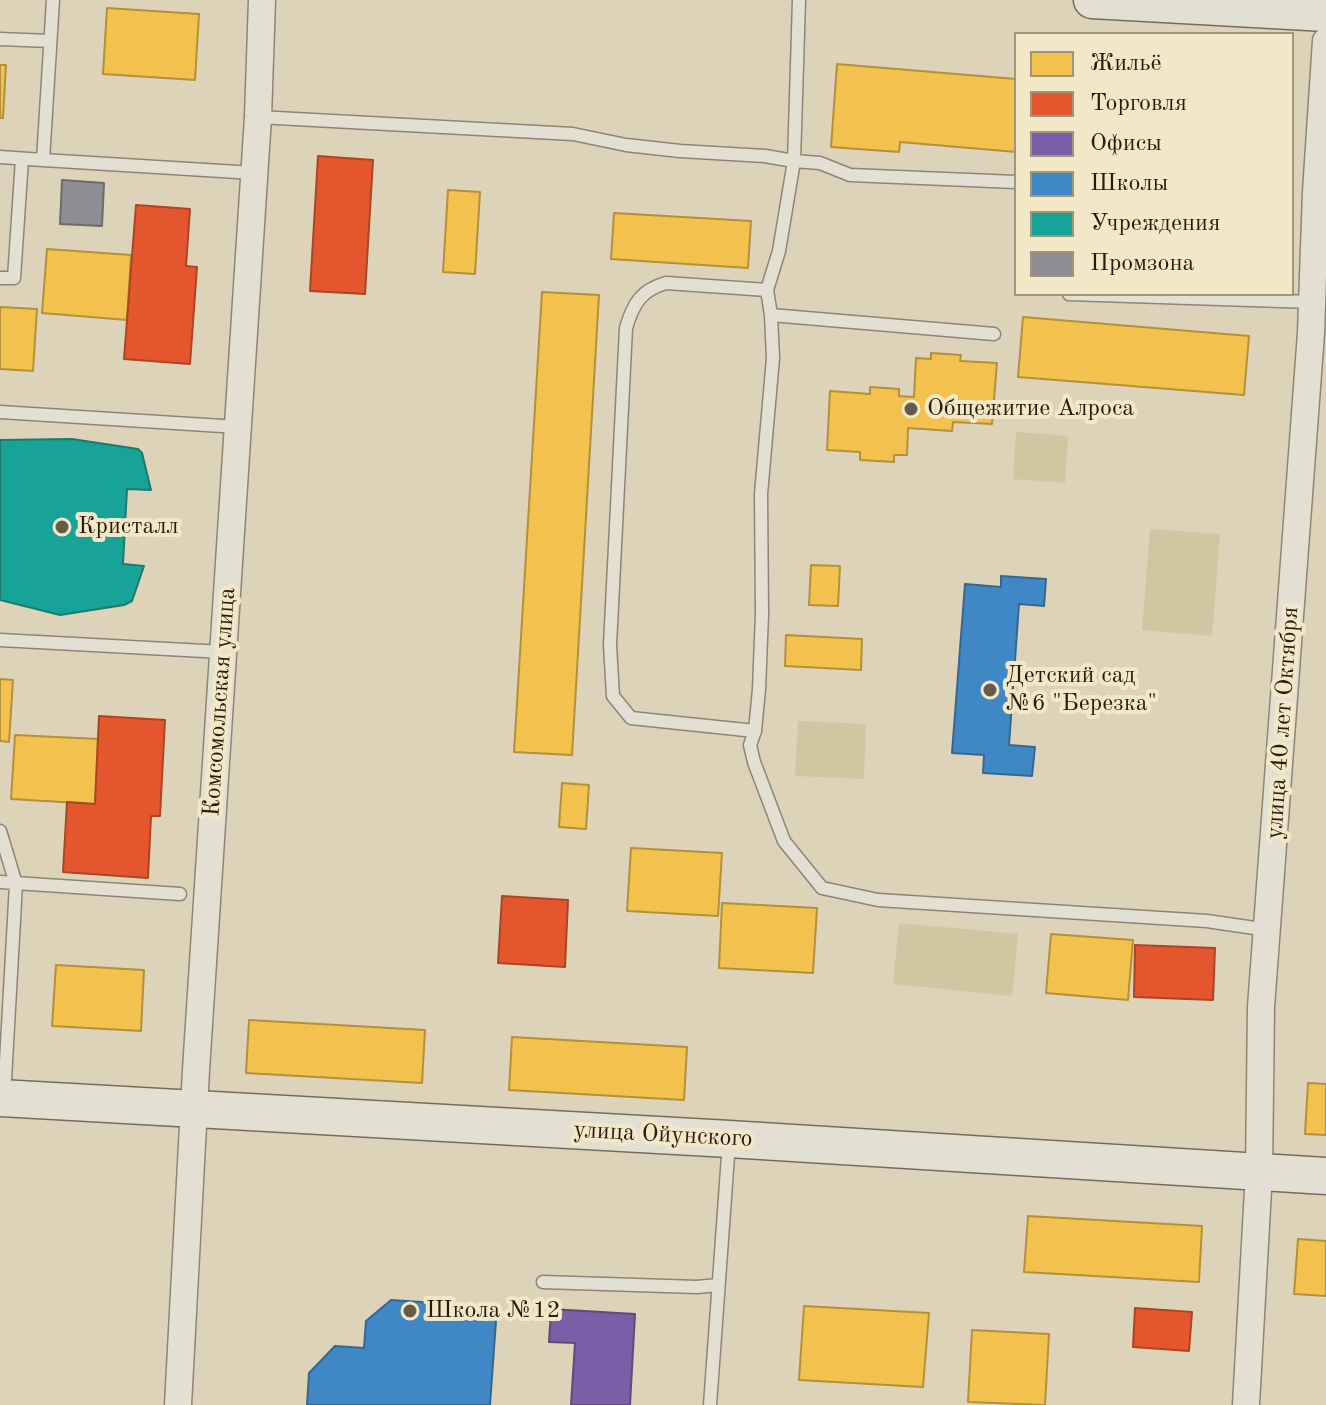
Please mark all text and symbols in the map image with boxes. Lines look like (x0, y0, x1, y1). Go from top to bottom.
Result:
legend (1014, 32, 1294, 296)
text: Жильё (1090, 52, 1161, 76)
text: Торговля (1090, 92, 1187, 116)
text: Офисы (1090, 132, 1162, 156)
text: Школы (1090, 172, 1168, 196)
text: Учреждения (1090, 212, 1220, 236)
text: Промзона (1090, 252, 1194, 276)
place label: Общежитие Алроса (927, 395, 1134, 423)
marker: Общежитие Алроса (902, 400, 920, 418)
place label: Кристалл (78, 513, 179, 541)
marker: Кристалл (53, 518, 71, 536)
street label: Комсомольская улица (198, 587, 242, 817)
street label: улица 40 лет Октября (1260, 606, 1306, 840)
place label: Детский сад №6 "Березка" (1006, 662, 1157, 718)
marker: Детский сад №6 "Березка" (981, 681, 999, 699)
street label: улица Ойунского (573, 1116, 753, 1154)
place label: Школа №12 (426, 1297, 561, 1325)
marker: Школа №12 (401, 1302, 419, 1320)

